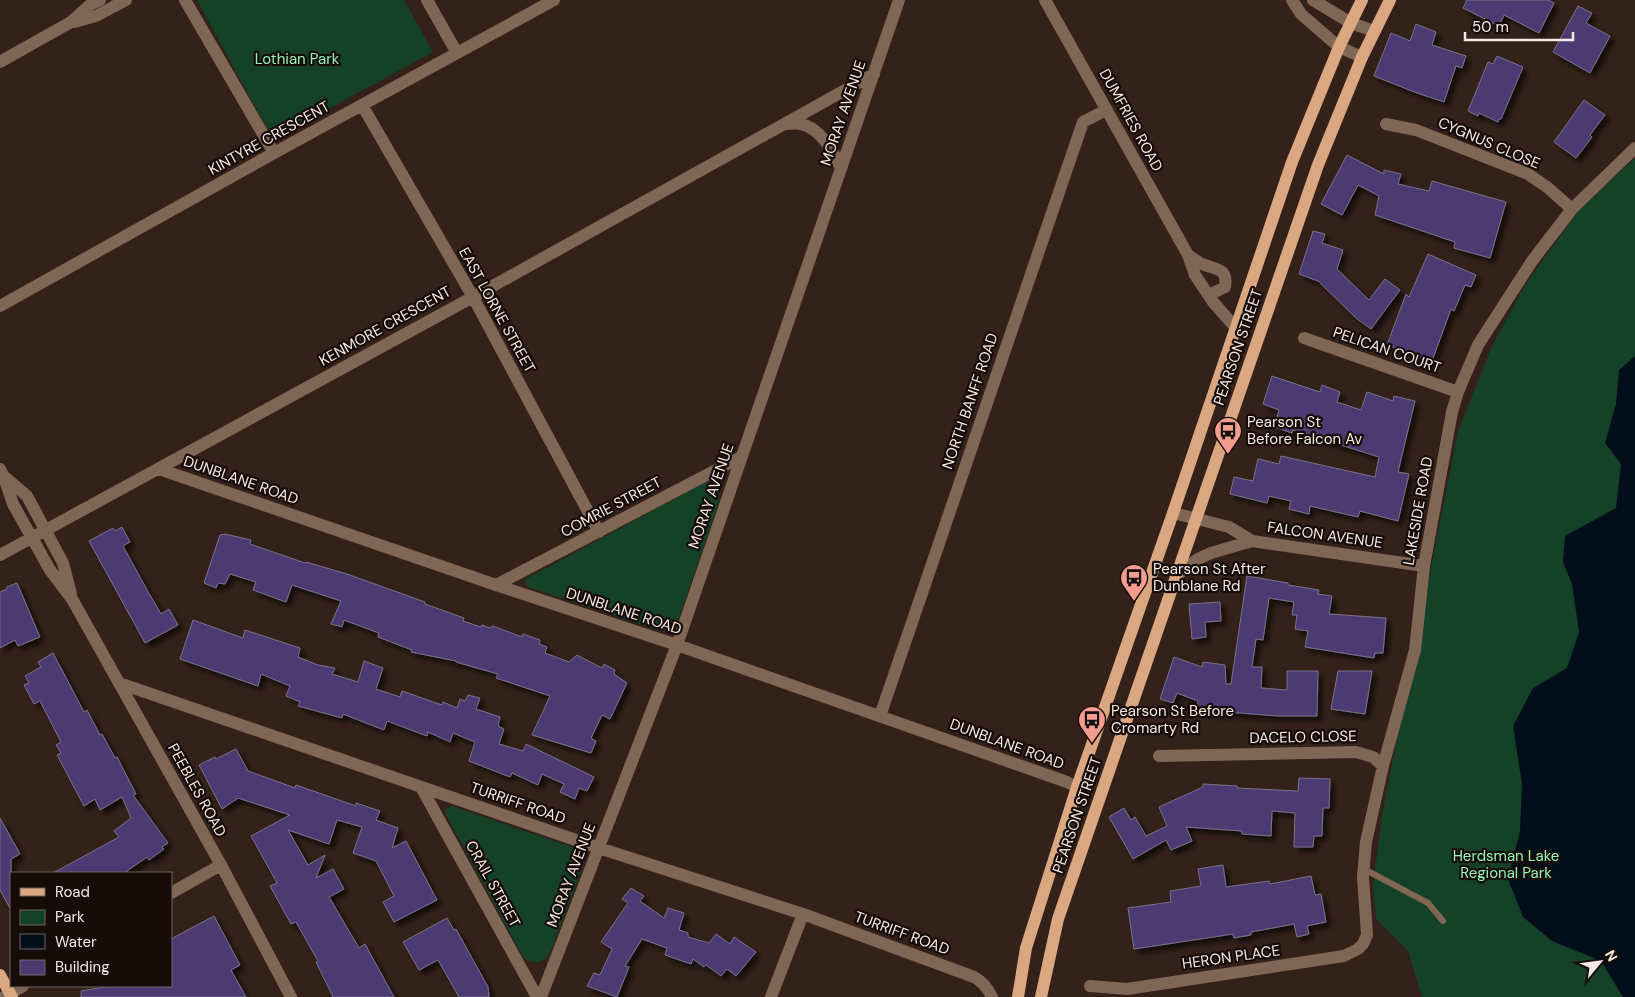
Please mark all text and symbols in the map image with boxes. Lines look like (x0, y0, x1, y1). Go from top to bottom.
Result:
scale bar (1465, 10, 1572, 42)
text: 50 m (1472, 17, 1509, 37)
park label: Lothian Park (255, 49, 340, 69)
street label: MORAY AVENUE (816, 58, 870, 168)
street label: DUMFRIES ROAD (1095, 65, 1167, 175)
street label: KINTYRE CRESCENT (205, 96, 333, 180)
street label: CYGNUS CLOSE (1435, 113, 1543, 173)
street label: EAST LORNE STREET (454, 244, 540, 376)
street label: KENMORE CRESCENT (315, 281, 455, 371)
street label: PEARSON STREET (1209, 286, 1267, 408)
street label: PELICAN COURT (1330, 322, 1444, 378)
street label: NORTH BANFF ROAD (937, 330, 1003, 472)
place label: Pearson St Before Falcon Av (1247, 412, 1362, 449)
bus stop icon: Pearson St Before Falcon Av (1213, 416, 1243, 455)
street label: MORAY AVENUE (684, 441, 738, 551)
street label: DUNBLANE ROAD (181, 451, 301, 509)
street label: LAKESIDE ROAD (1399, 455, 1437, 567)
street label: COMRIE STREET (557, 472, 665, 542)
street label: FALCON AVENUE (1266, 517, 1384, 553)
place label: Pearson St After Dunblane Rd (1153, 559, 1266, 596)
bus stop icon: Pearson St After Dunblane Rd (1119, 563, 1149, 602)
street label: DUNBLANE ROAD (564, 583, 684, 639)
place label: Pearson St Before Cromarty Rd (1111, 701, 1234, 738)
bus stop icon: Pearson St Before Cromarty Rd (1077, 705, 1107, 744)
street label: DUNBLANE ROAD (947, 714, 1067, 774)
street label: DACELO CLOSE (1249, 726, 1357, 748)
street label: PEEBLES ROAD (163, 740, 231, 840)
street label: PEARSON STREET (1048, 754, 1106, 876)
street label: TURRIFF ROAD (468, 777, 568, 829)
street label: MORAY AVENUE (542, 820, 600, 930)
street label: CRAIL STREET (461, 837, 525, 931)
park label: Herdsman Lake Regional Park (1453, 846, 1559, 883)
legend (10, 872, 172, 987)
text: Road (55, 882, 90, 902)
text: Park (55, 907, 85, 927)
street label: TURRIFF ROAD (852, 907, 952, 959)
text: Water (55, 932, 97, 952)
north arrow (1575, 937, 1625, 987)
street label: HERON PLACE (1181, 940, 1281, 974)
text: N (1601, 947, 1622, 965)
text: Building (55, 957, 110, 977)

